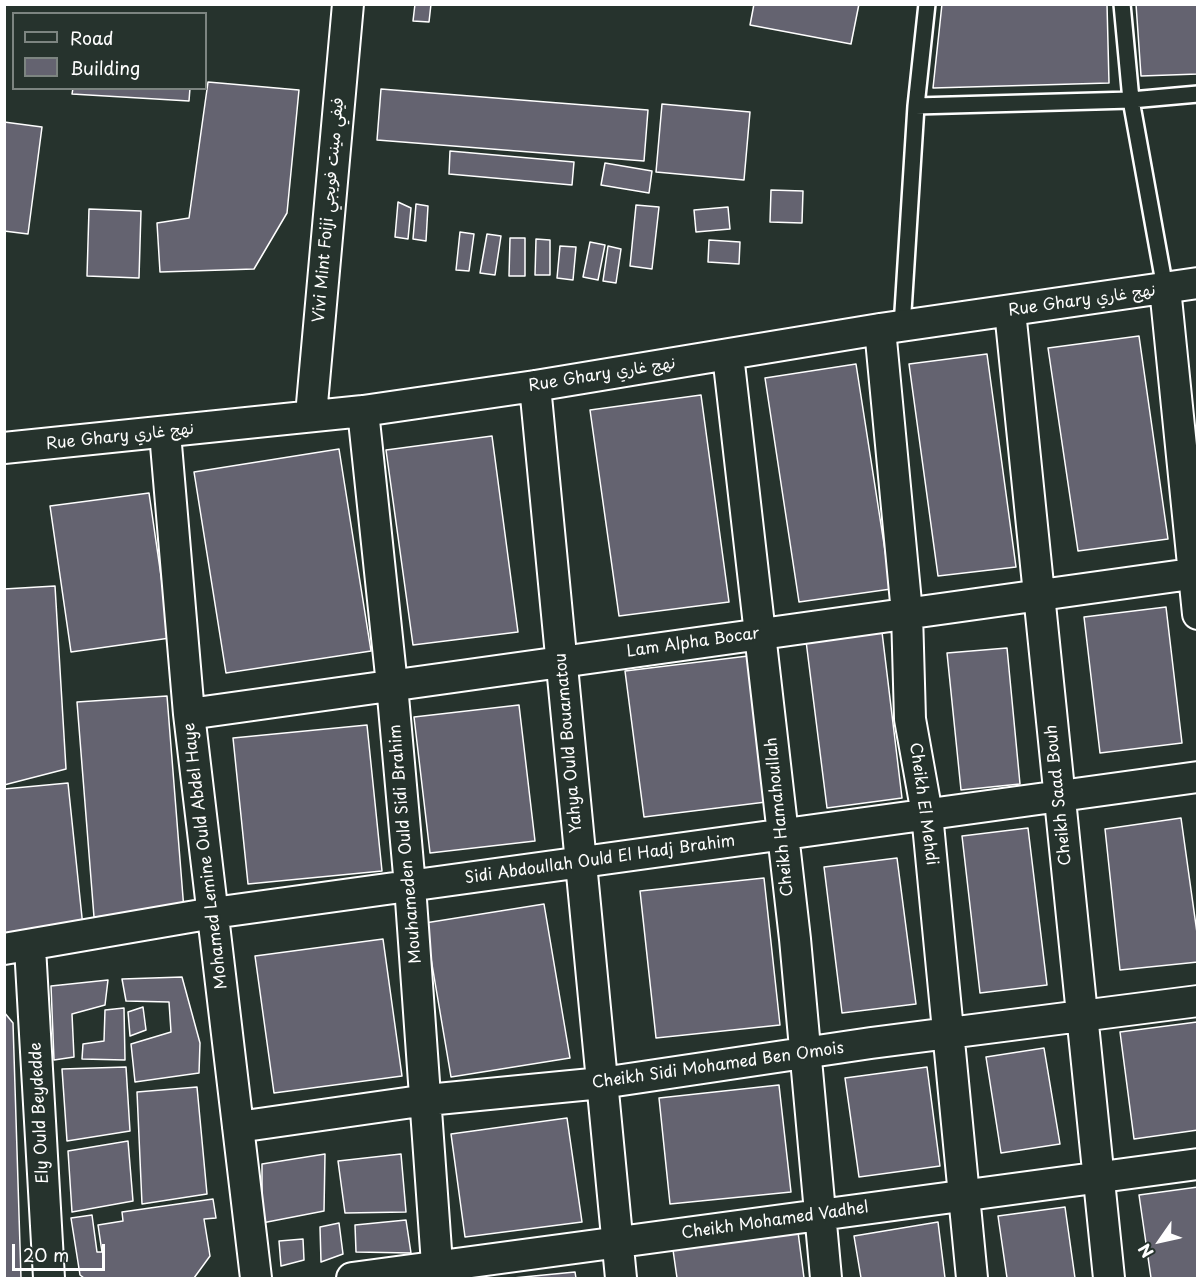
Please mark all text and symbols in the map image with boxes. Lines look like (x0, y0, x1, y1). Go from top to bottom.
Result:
legend (12, 12, 207, 90)
text: Road (70, 24, 114, 51)
text: Building (70, 54, 140, 81)
street label: Vivi Mint Foiji فيفي مينت فويجي (310, 97, 348, 323)
street label: Rue Ghary نهج غاري (1007, 281, 1157, 321)
street label: Rue Ghary نهج غاري (527, 354, 677, 396)
street label: Rue Ghary نهج غاري (45, 420, 195, 454)
street label: Lam Alpha Bocar (625, 624, 761, 662)
street label: Yahya Ould Bouamatou (552, 652, 586, 834)
street label: Mohamed Lemine Ould Abdel Haye (180, 722, 232, 990)
street label: Mouhameden Ould Sidi Brahim (386, 723, 426, 965)
street label: Cheikh Saad Bouh (1042, 724, 1076, 866)
street label: Cheikh Hamahoullah (762, 736, 798, 898)
street label: Cheikh El Mehdi (905, 741, 941, 867)
street label: Sidi Abdoullah Ould El Hadj Brahim (464, 832, 736, 888)
street label: Cheikh Sidi Mohamed Ben Omois (591, 1039, 845, 1093)
street label: Ely Ould Beydedde (27, 1042, 53, 1184)
street label: Cheikh Mohamed Vadhel (680, 1198, 870, 1244)
north arrow (1130, 1211, 1190, 1271)
scale bar (15, 1232, 108, 1270)
text: N (1132, 1239, 1159, 1263)
text: 20 m (23, 1241, 69, 1268)

